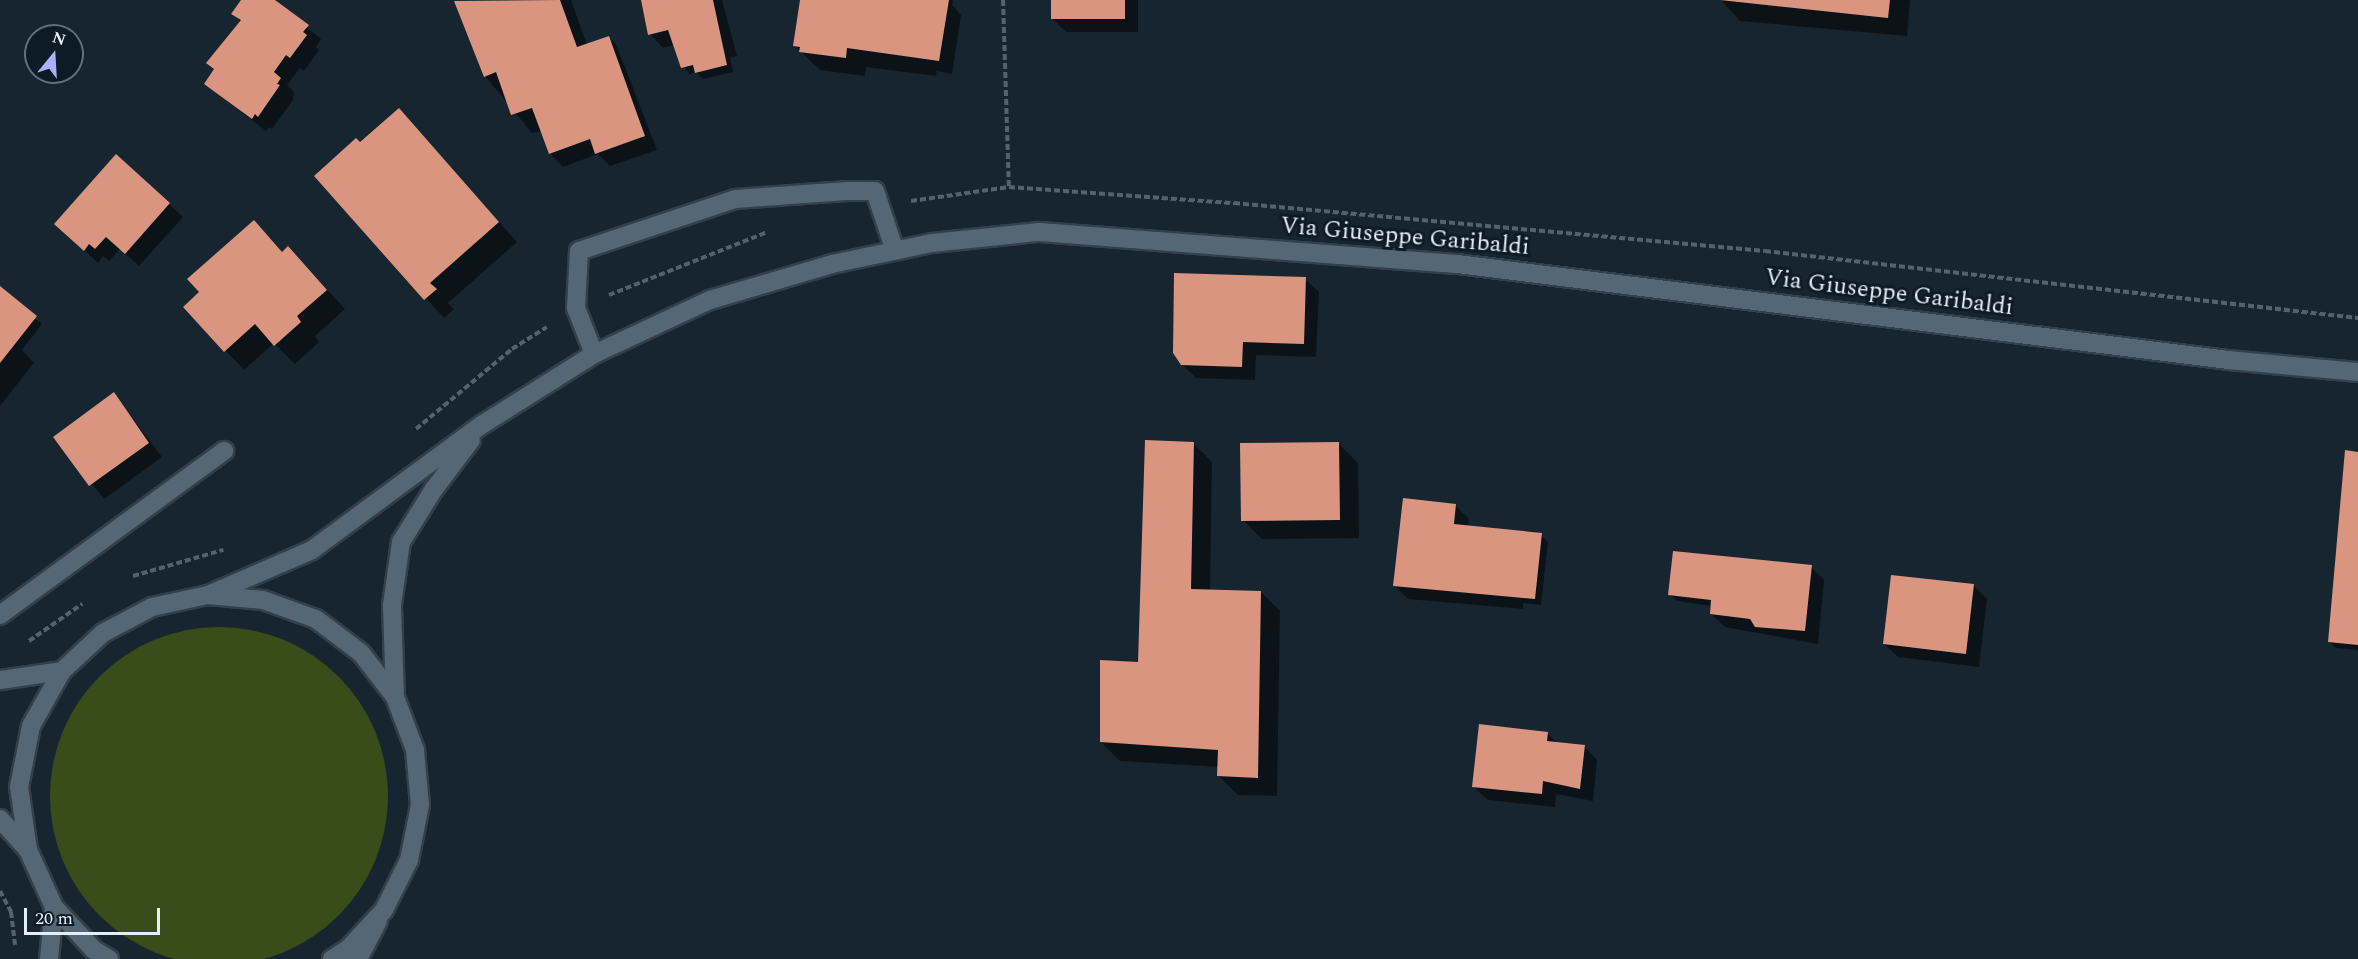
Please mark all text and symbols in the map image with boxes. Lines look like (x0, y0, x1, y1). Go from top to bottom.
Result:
north arrow (24, 24, 84, 84)
text: N (49, 25, 69, 52)
street label: Via Giuseppe Garibaldi (1279, 212, 1531, 262)
street label: Via Giuseppe Garibaldi (1763, 263, 2015, 323)
scale bar (27, 896, 164, 934)
text: 20 m (35, 905, 73, 932)

